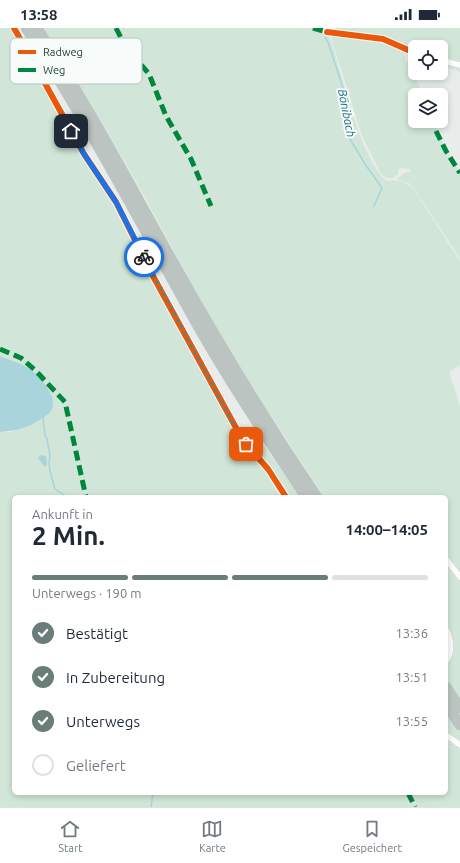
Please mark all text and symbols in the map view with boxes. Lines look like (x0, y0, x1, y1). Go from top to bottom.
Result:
text: 13:58 (20, 6, 58, 23)
legend (10, 38, 142, 84)
map controls (408, 40, 448, 128)
button: locate (408, 40, 448, 80)
text: Radweg (43, 46, 83, 58)
text: Weg (43, 64, 65, 76)
water label: Bönibach (336, 88, 358, 138)
button: layers (408, 88, 448, 128)
pin (54, 114, 88, 148)
icon: home (60, 120, 82, 142)
courier (124, 237, 164, 277)
icon: bike (133, 246, 155, 268)
pin (229, 427, 263, 461)
icon: bag (235, 433, 257, 455)
text: Ankunft in (32, 507, 93, 521)
text: 2 Min. (32, 521, 105, 550)
text: 14:00–14:05 (345, 521, 428, 538)
text: Unterwegs · 190 m (32, 586, 141, 600)
icon: check (32, 622, 54, 644)
text: Bestätigt (66, 625, 128, 642)
text: 13:36 (395, 626, 428, 640)
icon: check (32, 666, 54, 688)
text: In Zubereitung (66, 669, 165, 686)
text: 13:51 (395, 670, 428, 684)
icon: check (32, 710, 54, 732)
text: Unterwegs (66, 713, 140, 730)
text: 13:55 (395, 714, 428, 728)
text: Geliefert (66, 757, 126, 774)
tab: Start (58, 818, 82, 854)
tab: Karte (199, 818, 226, 854)
tab: Gespeichert (342, 818, 402, 854)

